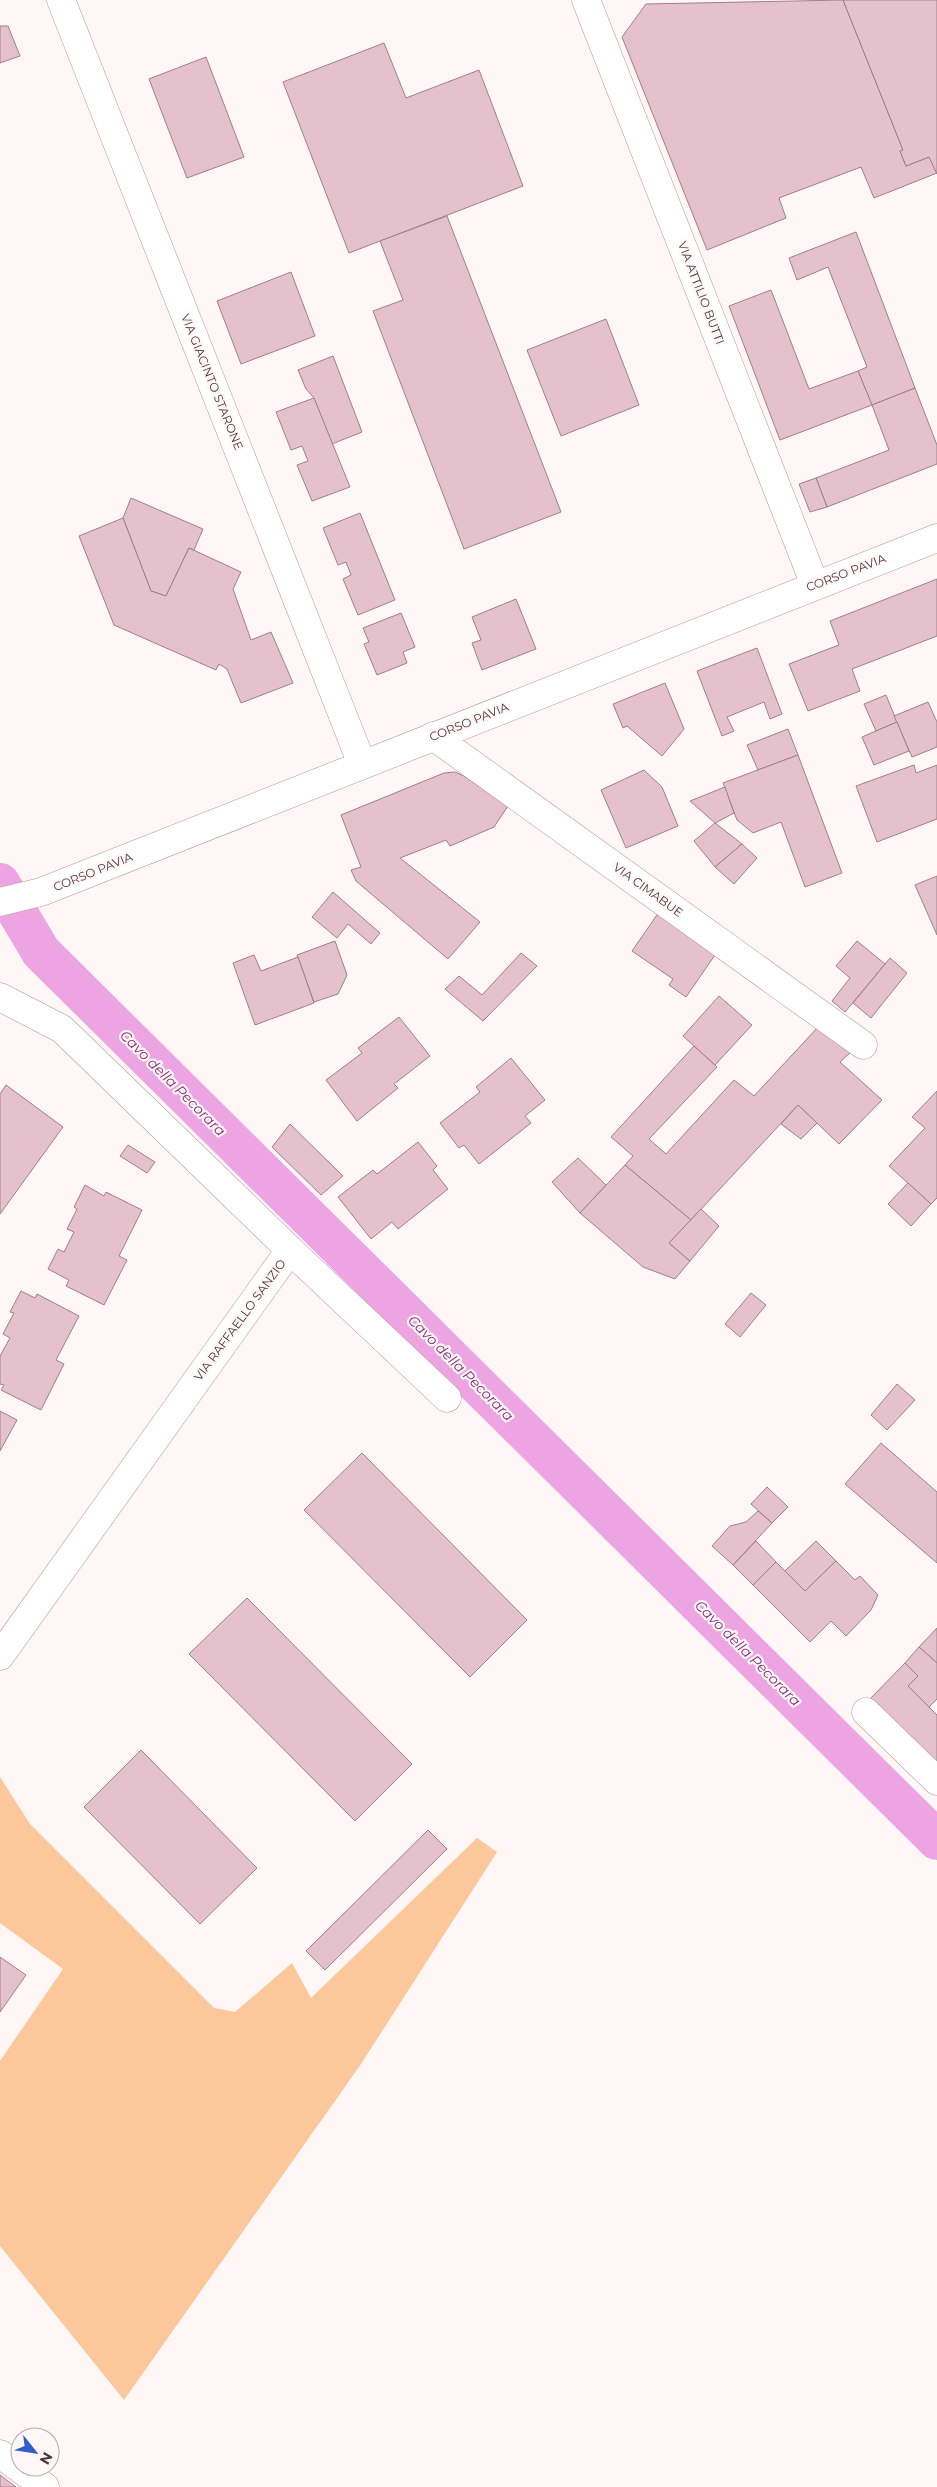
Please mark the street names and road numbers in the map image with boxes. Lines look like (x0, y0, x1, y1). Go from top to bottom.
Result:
street label: VIA ATTILIO BUTTI (675, 239, 728, 346)
street label: VIA GIACINTO STARONE (178, 311, 247, 452)
street label: CORSO PAVIA (804, 550, 888, 595)
street label: CORSO PAVIA (427, 699, 511, 744)
street label: CORSO PAVIA (51, 849, 135, 894)
street label: VIA CIMABUE (611, 859, 686, 920)
street label: VIA RAFFAELLO SANZIO (190, 1256, 289, 1383)

